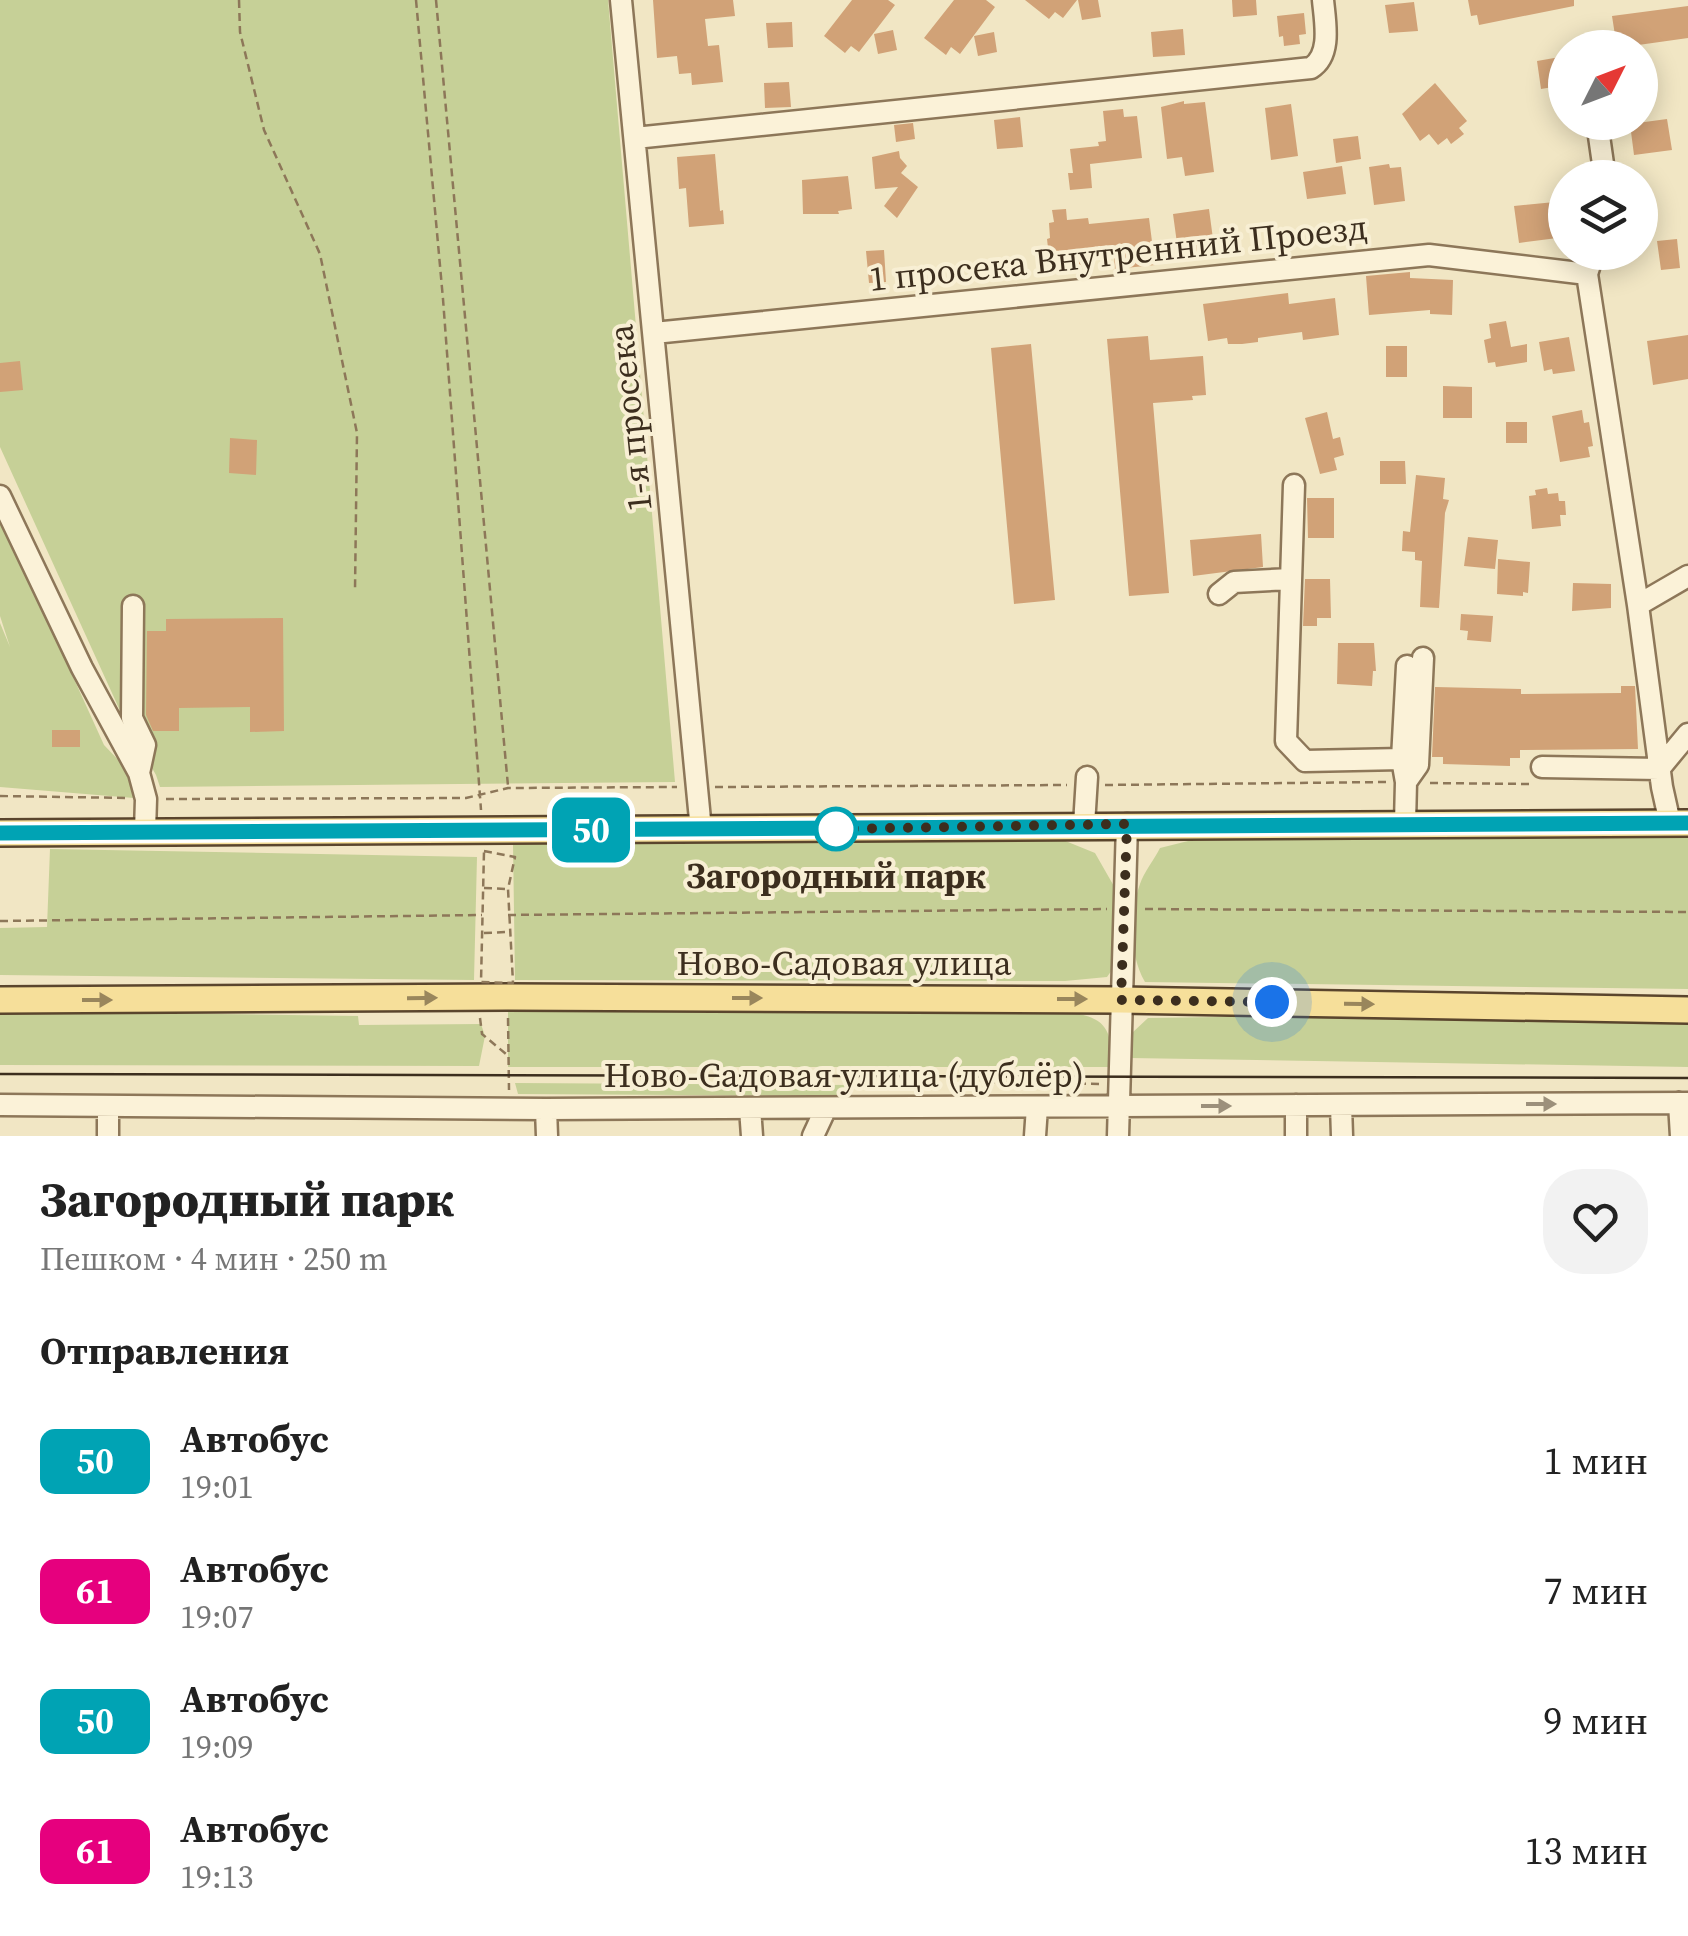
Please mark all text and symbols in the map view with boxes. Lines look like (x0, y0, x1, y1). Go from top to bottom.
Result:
north arrow (1548, 30, 1658, 140)
map controls (1548, 30, 1658, 270)
button: layers (1548, 160, 1658, 270)
street label: 1 просека Внутренний Проезд (866, 203, 1370, 303)
street label: 1-я просека (596, 322, 664, 514)
line badge: 50 (546, 798, 636, 862)
text: 50 (572, 806, 610, 854)
marker: Загородный парк (815, 808, 857, 850)
place label: Загородный парк (686, 852, 986, 900)
street label: Ново-Садовая улица (676, 939, 1012, 987)
your location (1247, 977, 1297, 1027)
one-way arrow (407, 990, 439, 1006)
one-way arrow (732, 990, 764, 1006)
one-way arrow (1057, 991, 1089, 1007)
one-way arrow (82, 992, 114, 1008)
one-way arrow (1343, 996, 1375, 1012)
street label: Ново-Садовая улица (дублёр) (604, 1051, 1084, 1099)
one-way arrow (1525, 1096, 1557, 1112)
one-way arrow (1200, 1098, 1232, 1114)
text: Загородный парк (40, 1166, 454, 1232)
button: heart (1543, 1169, 1648, 1274)
text: Пешком · 4 мин · 250 m (40, 1237, 388, 1281)
text: Отправления (40, 1325, 289, 1377)
text: Автобус (180, 1413, 329, 1465)
text: 1 мин (1543, 1435, 1648, 1487)
text: 50 (76, 1437, 114, 1485)
text: 19:01 (180, 1465, 254, 1509)
text: Автобус (180, 1543, 329, 1595)
text: 7 мин (1543, 1565, 1648, 1617)
text: 61 (76, 1567, 114, 1615)
text: 19:07 (180, 1595, 254, 1639)
text: Автобус (180, 1673, 329, 1725)
text: 9 мин (1543, 1695, 1648, 1747)
text: 50 (76, 1697, 114, 1745)
text: 19:09 (180, 1725, 254, 1769)
text: Автобус (180, 1803, 329, 1855)
text: 13 мин (1524, 1825, 1648, 1877)
text: 61 (76, 1827, 114, 1875)
text: 19:13 (180, 1855, 254, 1899)

